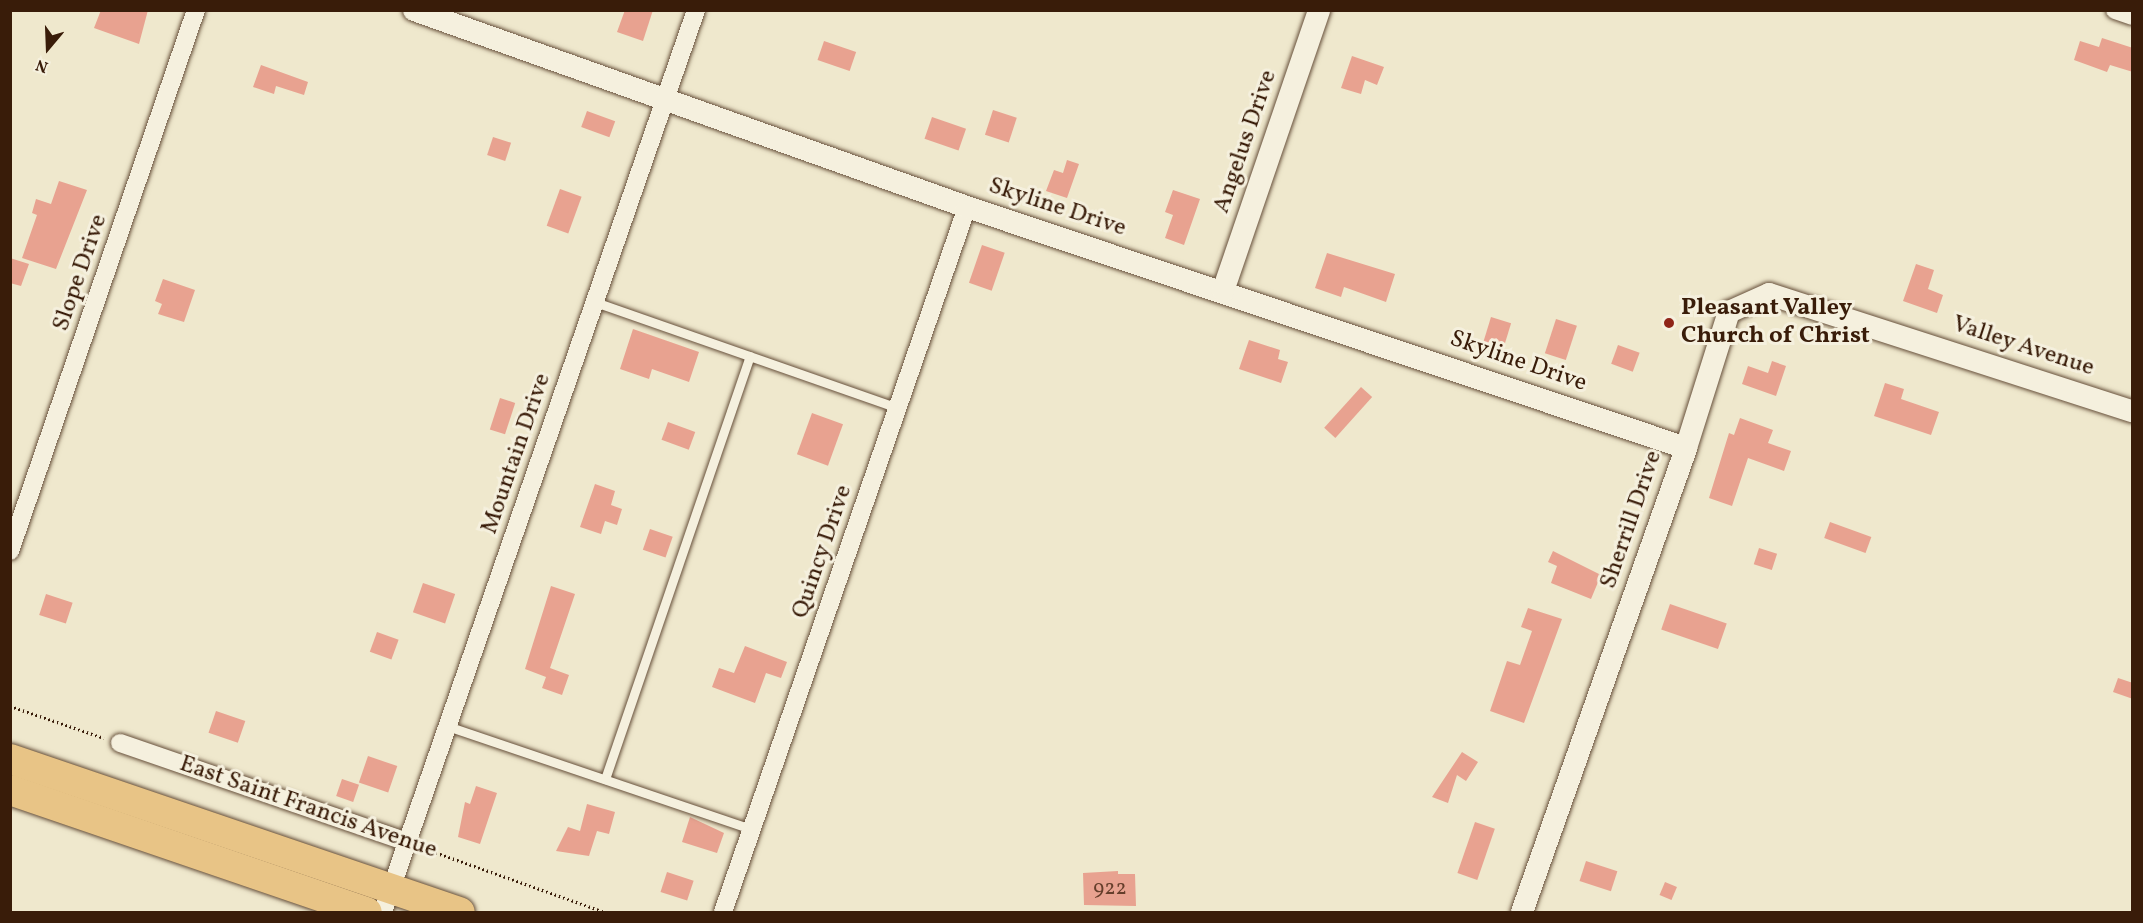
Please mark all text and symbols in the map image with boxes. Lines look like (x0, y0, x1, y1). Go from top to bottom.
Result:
north arrow (18, 18, 78, 78)
text: N (33, 53, 51, 77)
street label: Angelus Drive (1208, 67, 1284, 217)
street label: Skyline Drive (985, 172, 1129, 244)
street label: Slope Drive (48, 211, 114, 335)
place label: Pleasant Valley Church of Christ (1681, 295, 1868, 351)
street label: Valley Avenue (1948, 310, 2098, 384)
marker: Pleasant Valley Church of Christ (1662, 316, 1676, 330)
street label: Skyline Drive (1446, 325, 1590, 399)
street label: Mountain Drive (476, 370, 558, 538)
street label: Sherrill Drive (1595, 447, 1669, 593)
street label: Quincy Drive (787, 481, 859, 623)
street label: East Saint Francis Avenue (175, 750, 441, 866)
house number: 922 (1093, 876, 1127, 902)

